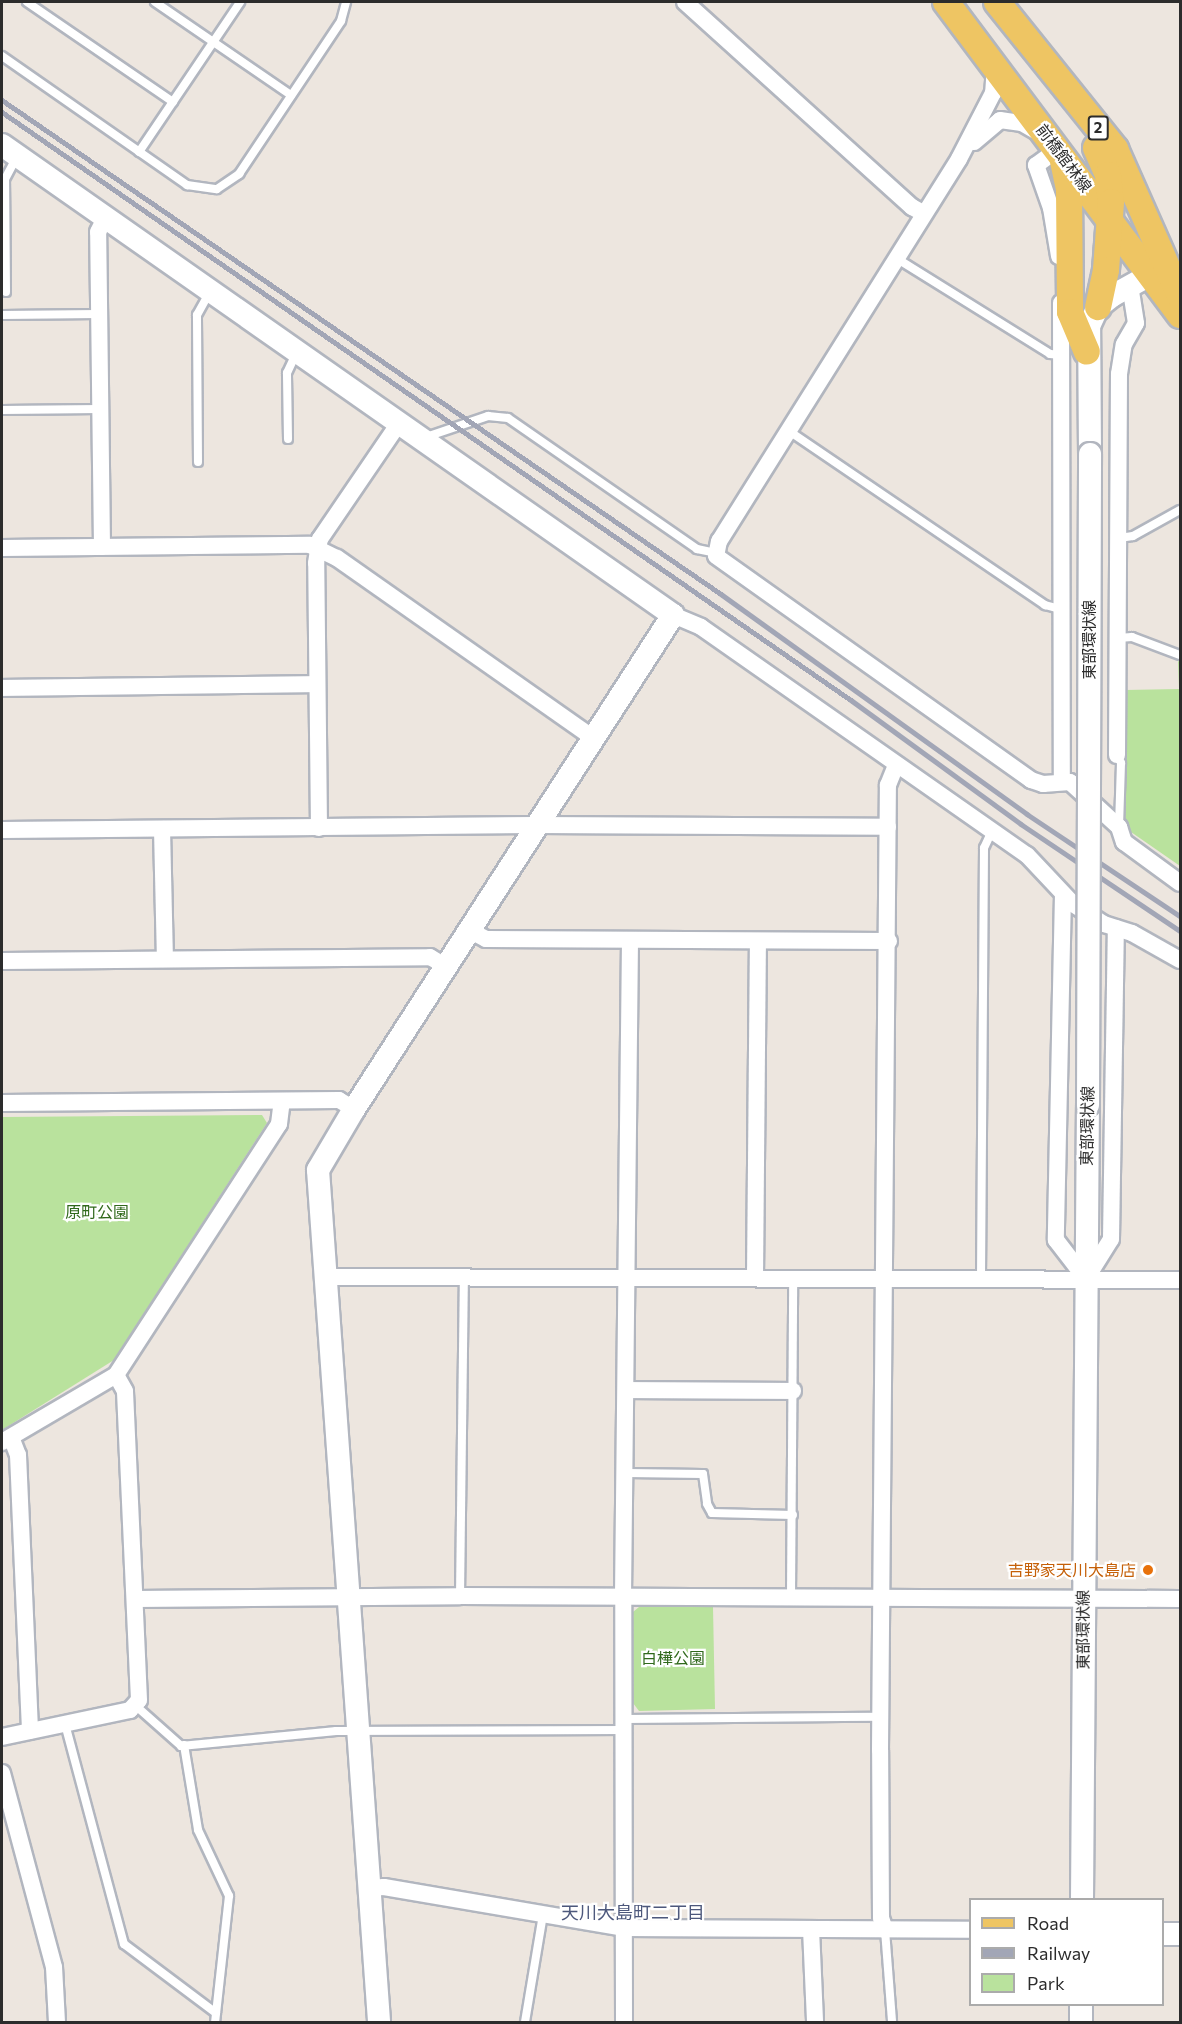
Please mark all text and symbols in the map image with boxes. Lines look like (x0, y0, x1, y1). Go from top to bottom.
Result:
road number: 2 (1088, 116, 1108, 140)
street label: 前橋館林線 (1032, 120, 1096, 196)
street label: 東部環状線 (1079, 600, 1099, 680)
street label: 東部環状線 (1077, 1086, 1097, 1166)
park label: 原町公園 (65, 1202, 129, 1222)
place label: 吉野家天川大島店 (1008, 1560, 1136, 1580)
marker: 吉野家天川大島店 (1141, 1563, 1155, 1577)
street label: 東部環状線 (1073, 1590, 1093, 1670)
park label: 白樺公園 (641, 1648, 705, 1668)
legend (969, 1898, 1164, 2006)
district label: 天川大島町二丁目 (561, 1901, 705, 1923)
text: Road (1027, 1912, 1069, 1934)
text: Railway (1027, 1942, 1090, 1964)
text: Park (1027, 1972, 1065, 1994)

